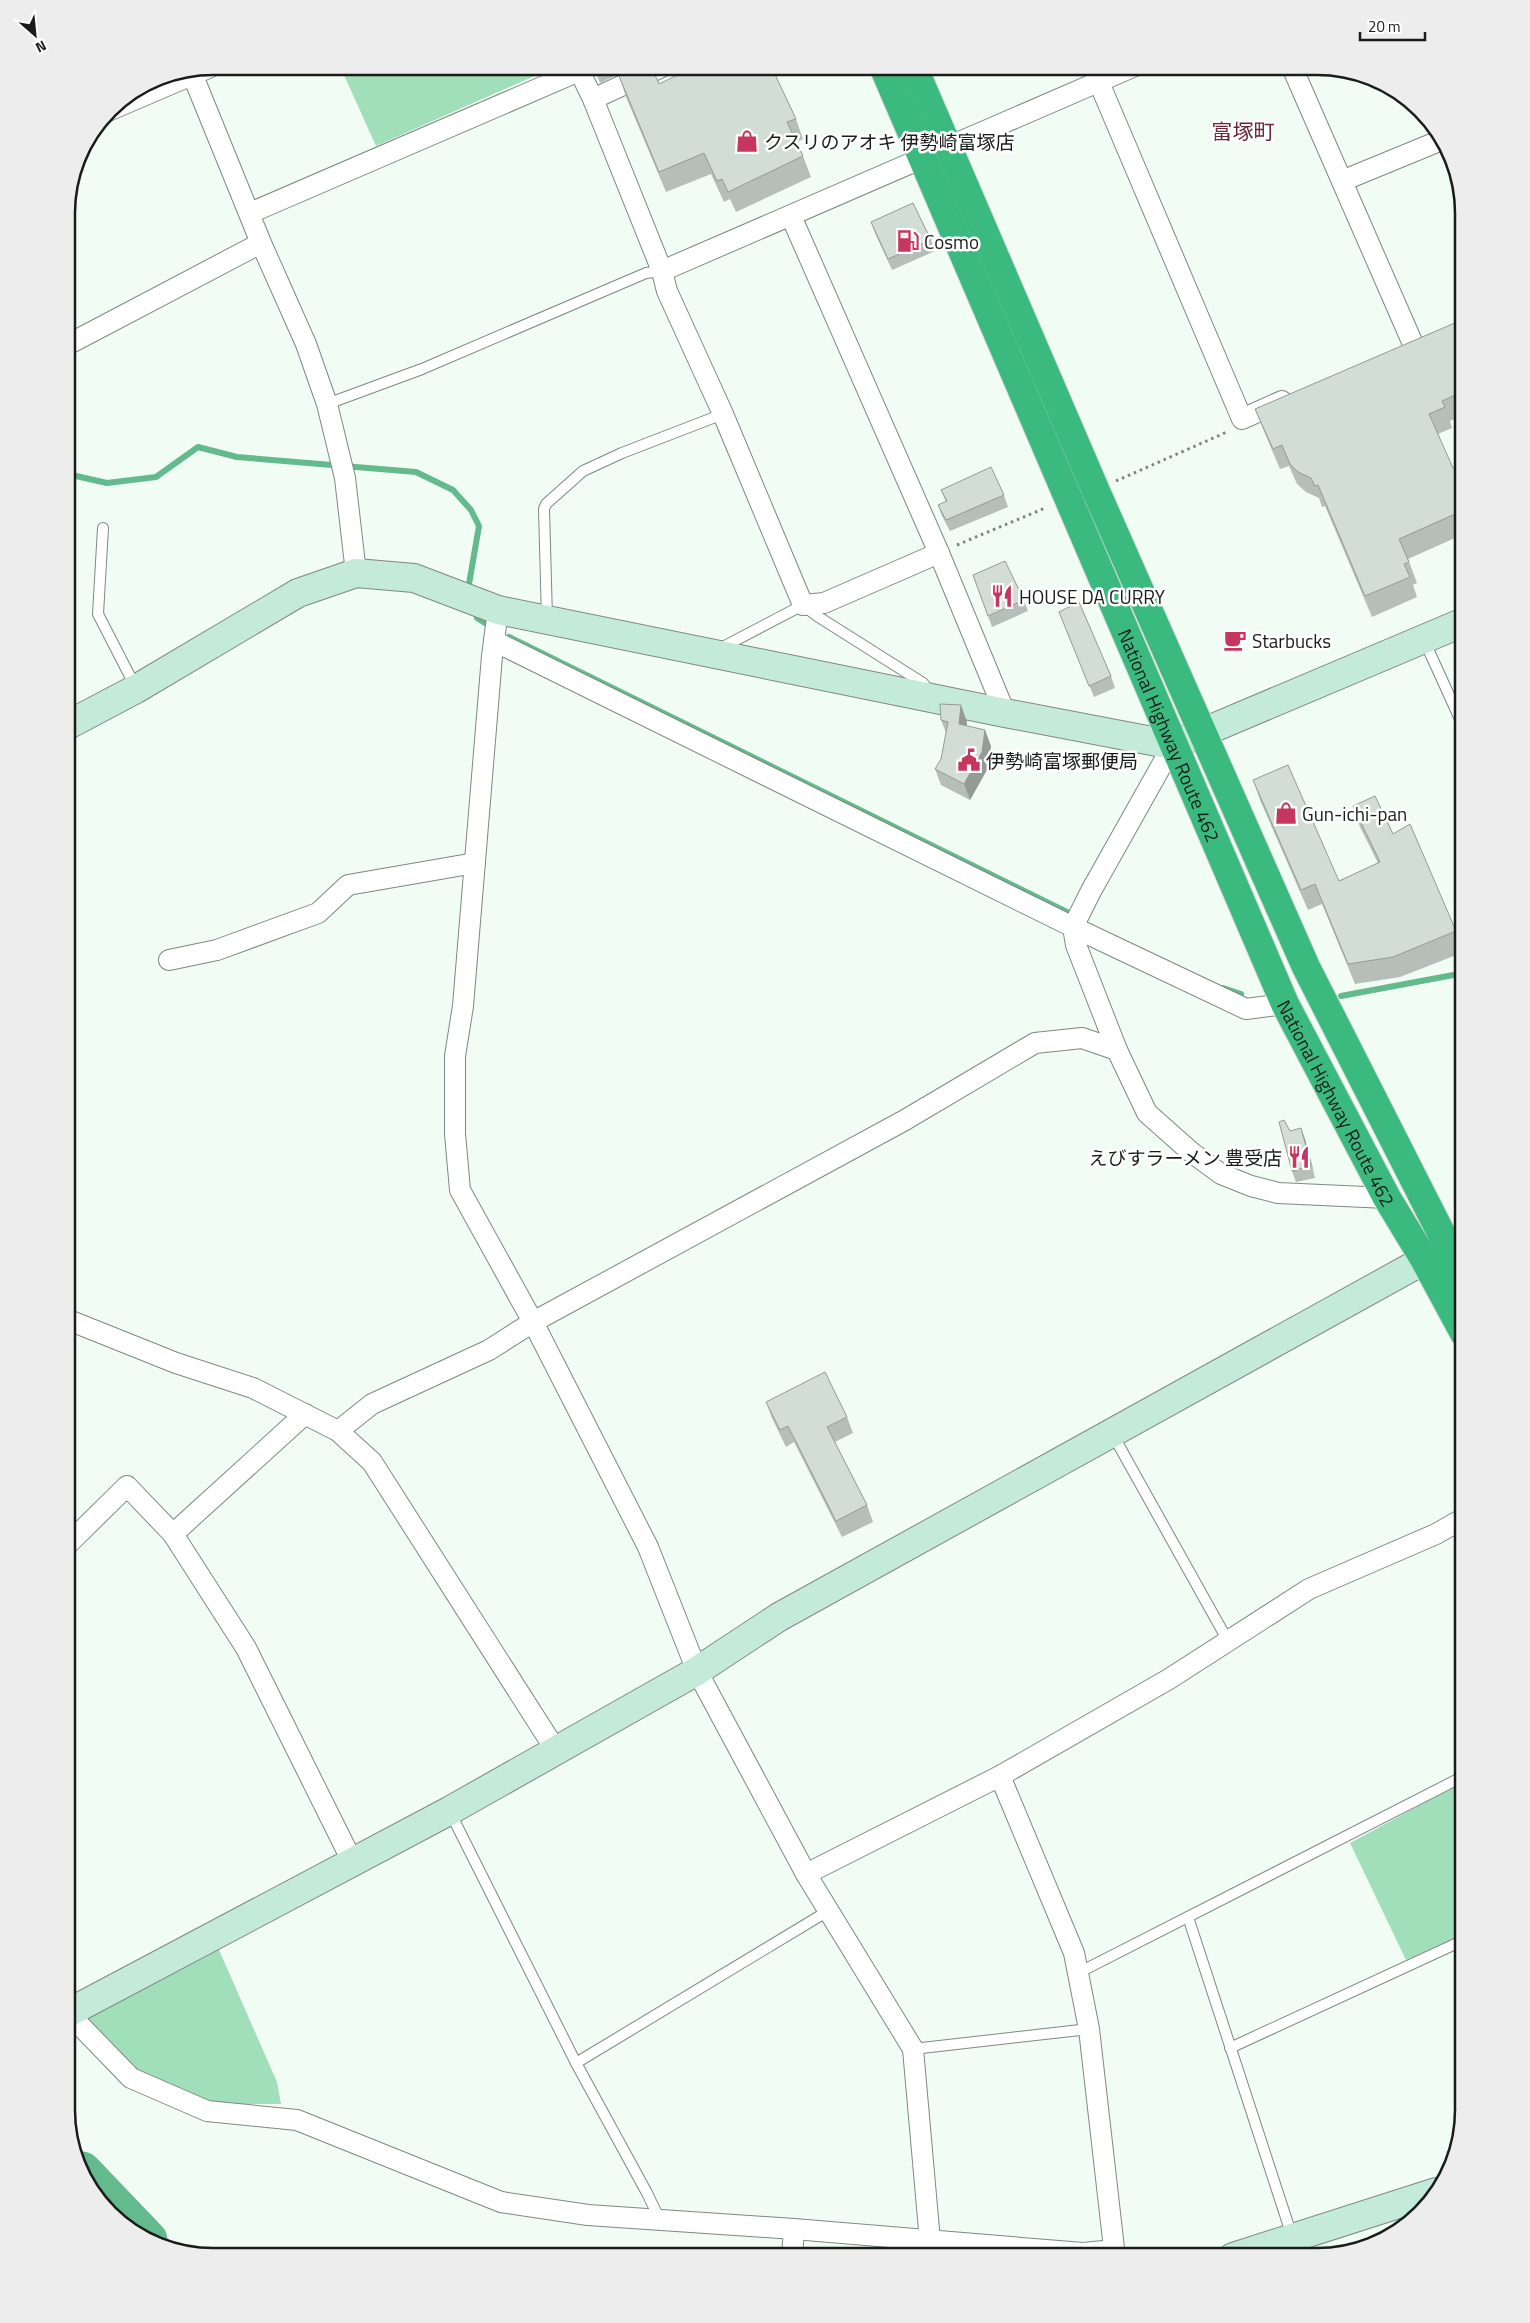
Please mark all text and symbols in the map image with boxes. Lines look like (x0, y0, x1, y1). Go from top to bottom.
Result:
north arrow (10, 10, 60, 60)
scale bar (1360, 10, 1425, 42)
text: 20 m (1368, 15, 1401, 38)
text: N (32, 35, 50, 59)
district label: 富塚町 (1212, 115, 1275, 147)
place label: クスリのアオキ 伊勢崎富塚店 (764, 127, 1015, 156)
shop icon: クスリのアオキ 伊勢崎富塚店 (734, 128, 760, 154)
place label: Cosmo (924, 227, 979, 256)
fuel station icon: Cosmo (895, 228, 921, 254)
place label: HOUSE DA CURRY (1019, 582, 1166, 611)
restaurant icon: HOUSE DA CURRY (989, 583, 1015, 609)
street label: National Highway Route 462 (1111, 624, 1228, 846)
place label: Starbucks (1252, 626, 1331, 655)
cafe icon: Starbucks (1222, 627, 1248, 653)
place label: 伊勢崎富塚郵便局 (986, 746, 1138, 775)
public building icon: 伊勢崎富塚郵便局 (956, 747, 982, 773)
place label: Gun-ichi-pan (1302, 799, 1407, 828)
shop icon: Gun-ichi-pan (1273, 800, 1299, 826)
street label: National Highway Route 462 (1271, 994, 1403, 1212)
place label: えびすラーメン 豊受店 (1089, 1143, 1282, 1172)
restaurant icon: えびすラーメン 豊受店 (1286, 1144, 1312, 1170)

